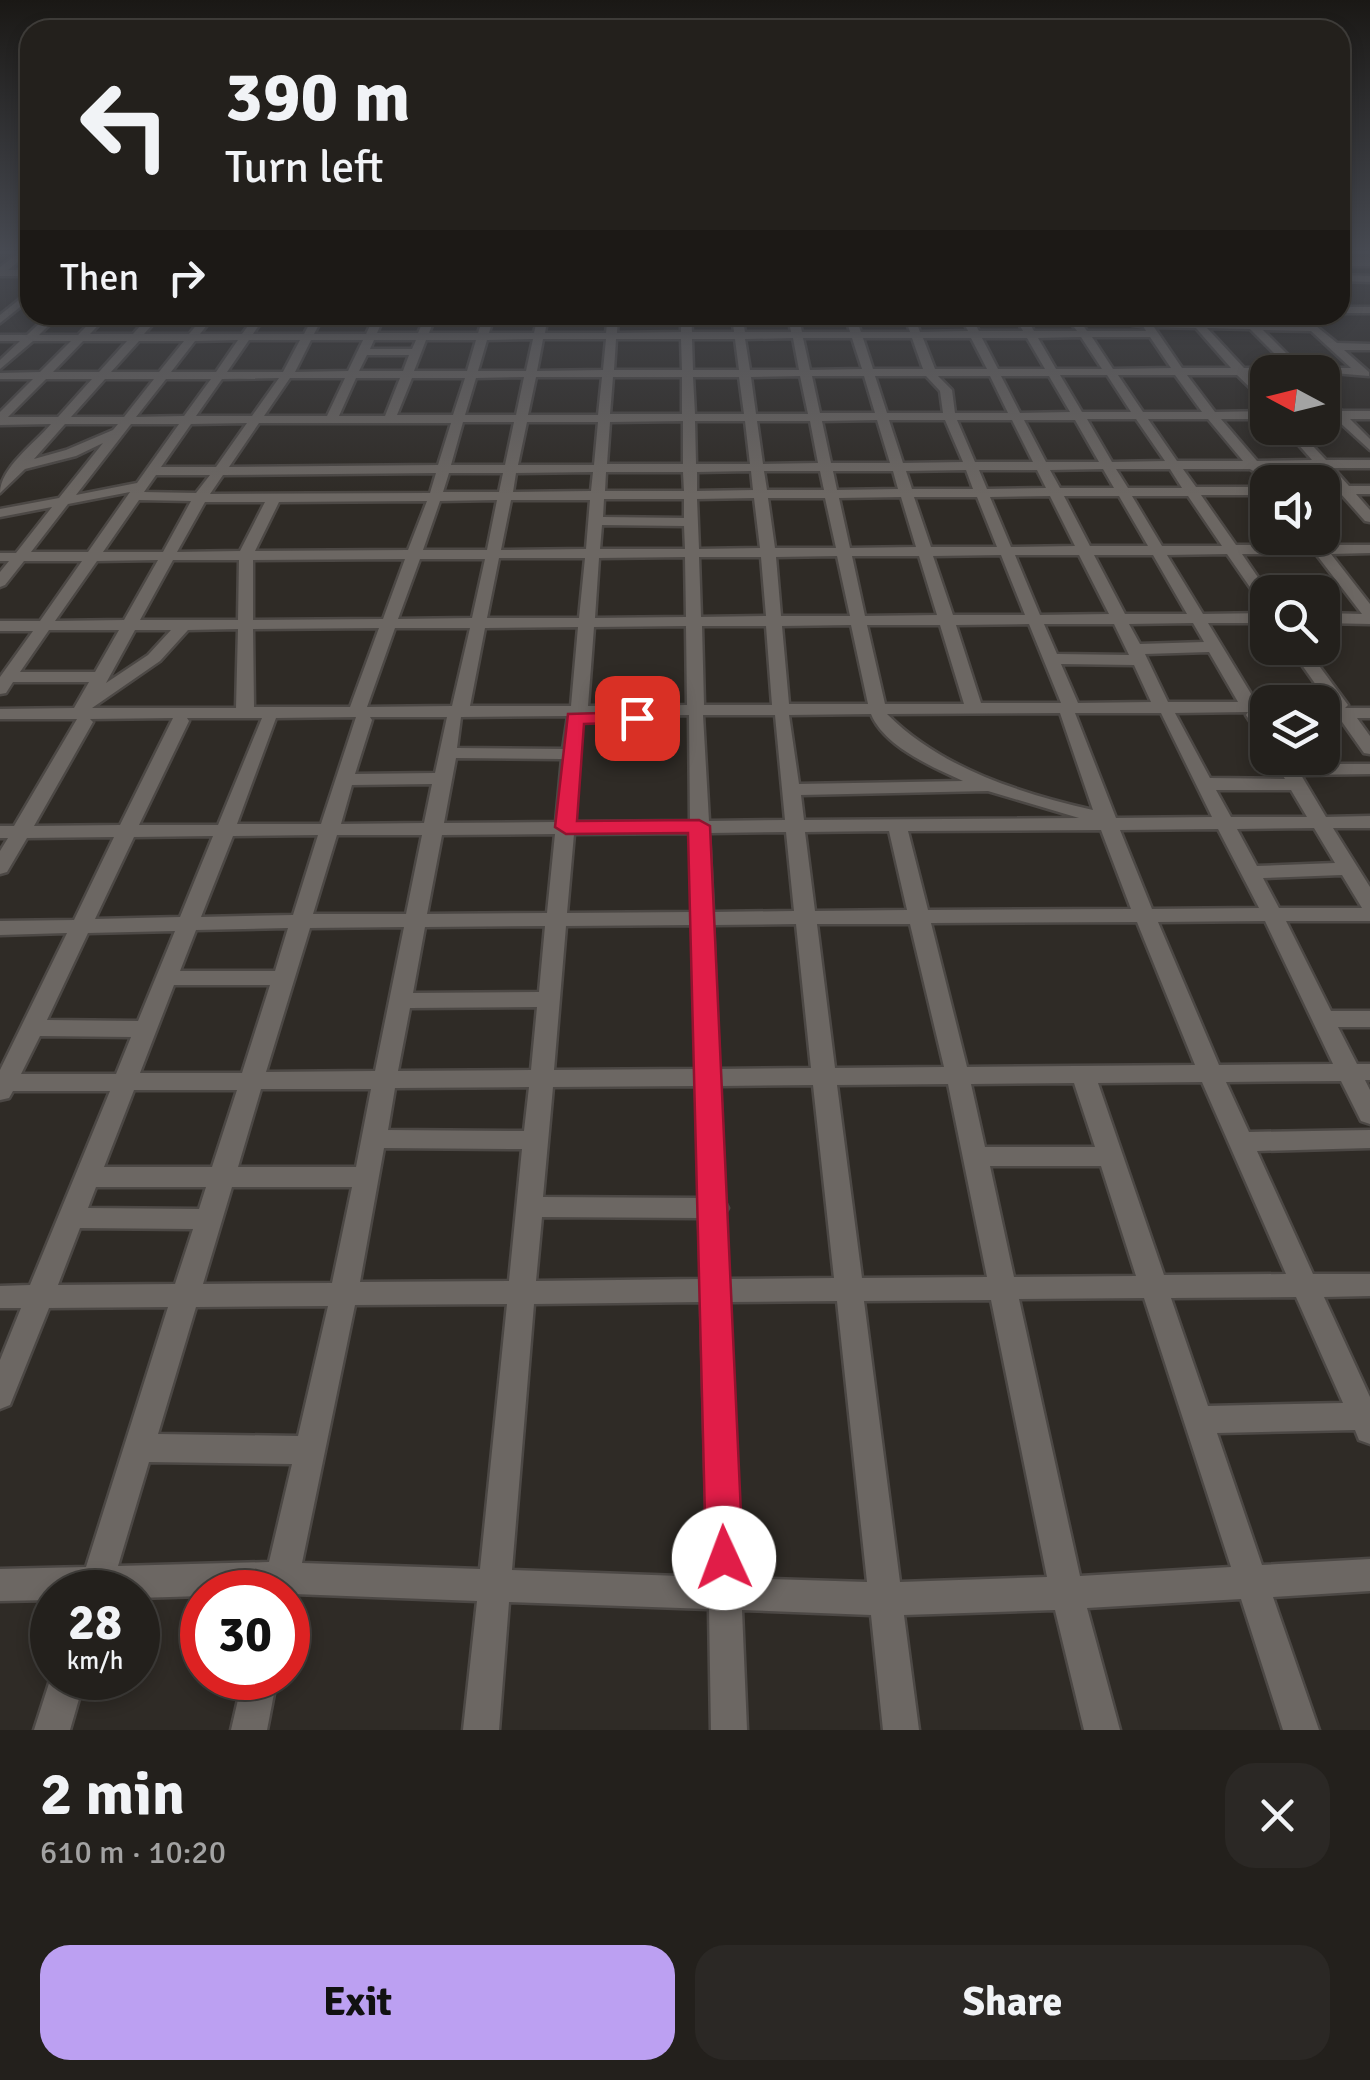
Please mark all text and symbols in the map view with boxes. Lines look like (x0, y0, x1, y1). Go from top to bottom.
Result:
text: 390 m (225, 54, 410, 140)
icon: left (60, 60, 190, 190)
text: Turn left (225, 140, 384, 195)
icon: right (159, 250, 214, 305)
text: Then (60, 254, 139, 301)
north arrow (1250, 355, 1340, 445)
map controls (1250, 355, 1340, 775)
button: sound (1250, 465, 1340, 555)
button: search (1250, 575, 1340, 665)
pin (595, 676, 680, 761)
button: layers (1250, 685, 1340, 775)
icon: arrive (610, 691, 665, 746)
position arrow (672, 1506, 776, 1610)
speed limit sign: 30 (180, 1570, 310, 1700)
text: 28 (68, 1592, 122, 1654)
text: km/h (67, 1645, 123, 1676)
text: 2 min (40, 1758, 185, 1832)
button: close (1225, 1763, 1330, 1868)
text: 610 m · 10:20 (40, 1833, 226, 1872)
button: Exit (40, 1945, 675, 2060)
button: Share (695, 1945, 1330, 2060)

